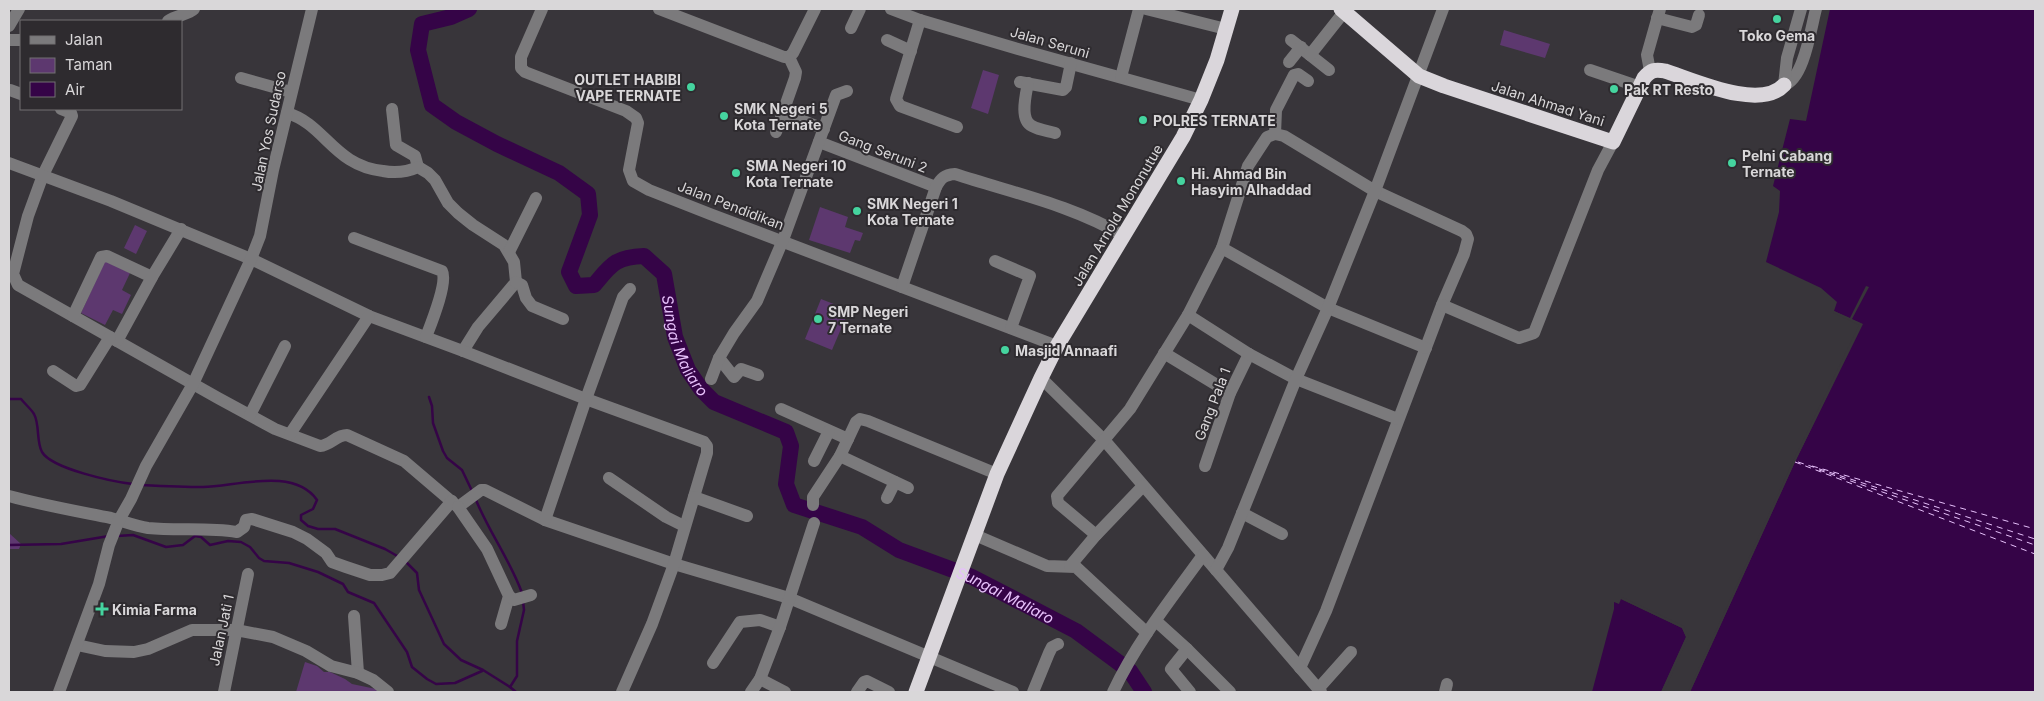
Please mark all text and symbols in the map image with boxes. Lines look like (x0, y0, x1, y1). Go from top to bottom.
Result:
marker: Toko Gema (1771, 13, 1783, 25)
legend (20, 20, 182, 110)
street label: Jalan Seruni (1008, 23, 1092, 61)
place label: Toko Gema (1739, 27, 1815, 44)
text: Jalan (65, 30, 103, 49)
text: Taman (65, 55, 112, 74)
street label: Jalan Yos Sudarso (247, 69, 289, 193)
place label: OUTLET HABIBI VAPE TERNATE (574, 71, 681, 104)
street label: Jalan Ahmad Yani (1489, 77, 1607, 129)
text: Air (65, 80, 85, 99)
marker: OUTLET HABIBI VAPE TERNATE (685, 81, 697, 93)
place label: Pak RT Resto (1624, 81, 1714, 98)
marker: Pak RT Resto (1608, 83, 1620, 95)
place label: SMK Negeri 5 Kota Ternate (734, 100, 828, 133)
marker: SMK Negeri 5 Kota Ternate (718, 110, 730, 122)
place label: POLRES TERNATE (1153, 112, 1276, 129)
marker: POLRES TERNATE (1137, 114, 1149, 126)
street label: Gang Seruni 2 (836, 126, 930, 176)
street label: Jalan Arnold Mononutue (1068, 141, 1166, 289)
place label: Pelni Cabang Ternate (1742, 147, 1832, 180)
place label: SMA Negeri 10 Kota Ternate (746, 157, 847, 190)
marker: Pelni Cabang Ternate (1726, 157, 1738, 169)
place label: Hi. Ahmad Bin Hasyim Alhaddad (1191, 165, 1311, 198)
marker: SMA Negeri 10 Kota Ternate (730, 167, 742, 179)
marker: Hi. Ahmad Bin Hasyim Alhaddad (1175, 175, 1187, 187)
street label: Jalan Pendidikan (676, 177, 786, 233)
place label: SMK Negeri 1 Kota Ternate (867, 195, 958, 228)
marker: SMK Negeri 1 Kota Ternate (851, 205, 863, 217)
water label: Sungai Maliaro (658, 293, 712, 400)
place label: SMP Negeri 7 Ternate (828, 303, 909, 336)
marker: SMP Negeri 7 Ternate (812, 313, 824, 325)
place label: Masjid Annaafi (1015, 342, 1118, 359)
marker: Masjid Annaafi (999, 344, 1011, 356)
street label: Gang Pala 1 (1190, 365, 1234, 443)
water label: Sungai Maliaro (954, 563, 1058, 628)
street label: Jalan Jati 1 (205, 593, 237, 667)
place label: Kimia Farma (112, 601, 197, 618)
marker: Kimia Farma (96, 603, 108, 615)

